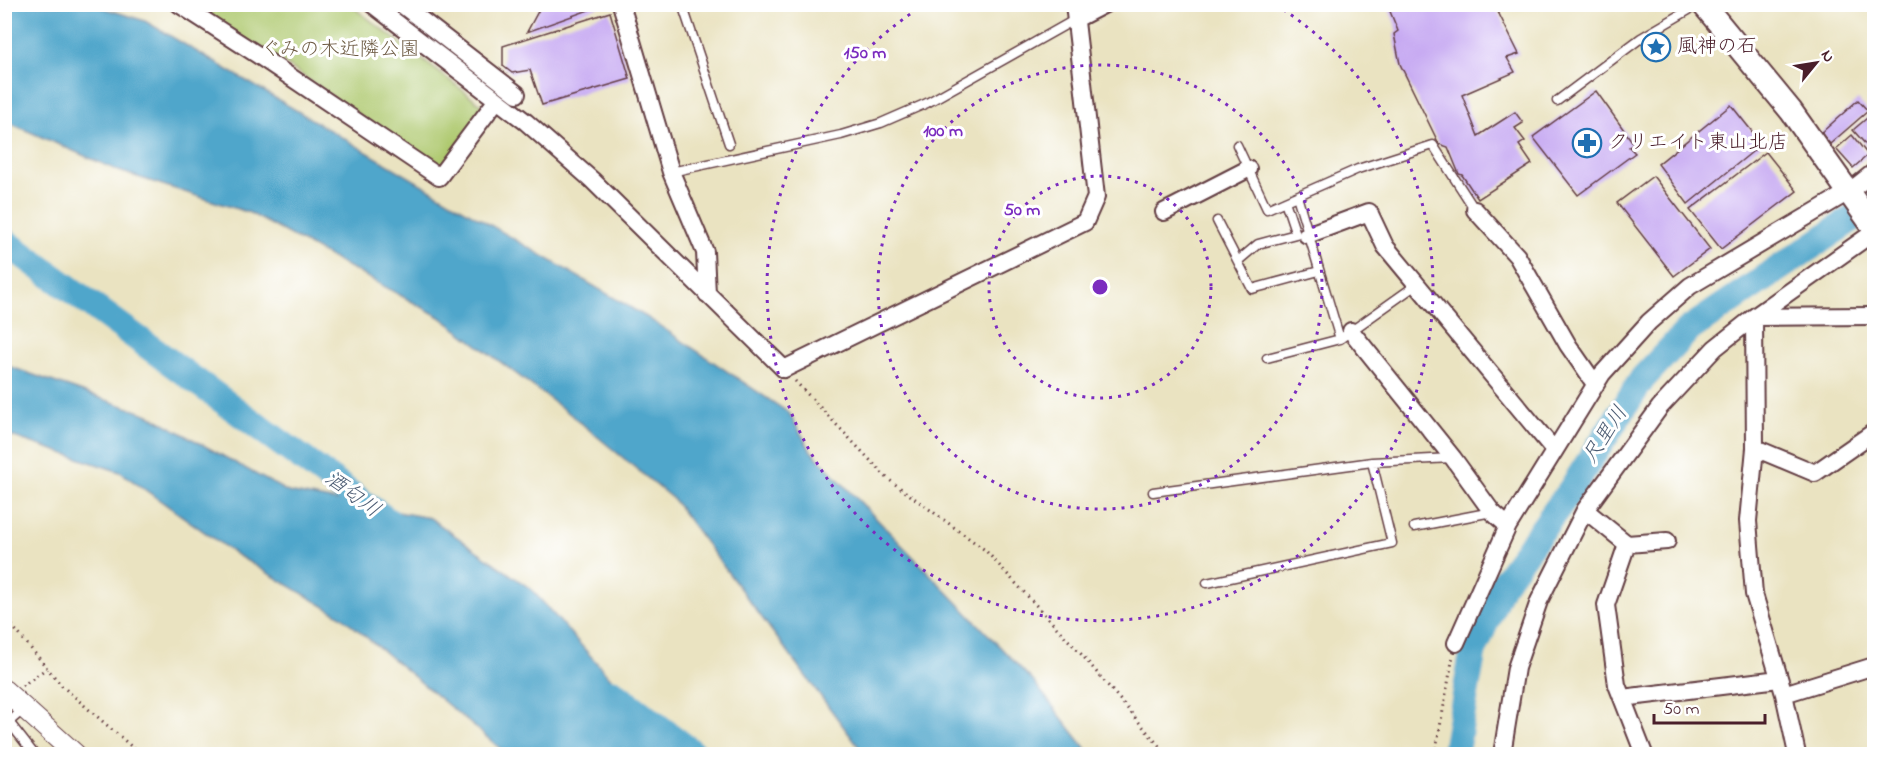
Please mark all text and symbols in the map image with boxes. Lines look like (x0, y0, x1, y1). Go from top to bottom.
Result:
place icon: 風神の石 (1640, 31, 1672, 63)
place label: 風神の石 (1677, 33, 1757, 62)
north arrow (1786, 33, 1846, 93)
park label: ぐみの木近隣公園 (260, 36, 420, 65)
text: 150 m (844, 41, 886, 67)
text: N (1814, 46, 1840, 67)
text: 100 m (923, 119, 963, 145)
pharmacy icon: クリエイト東山北店 (1571, 127, 1603, 159)
place label: クリエイト東山北店 (1608, 129, 1788, 158)
text: 50 m (1004, 198, 1040, 224)
centre of rings (1090, 277, 1110, 297)
water label: 尺里川 (1576, 400, 1636, 470)
water label: 酒匂川 (318, 464, 386, 526)
scale bar (1654, 687, 1765, 725)
text: 50 m (1663, 697, 1700, 723)

